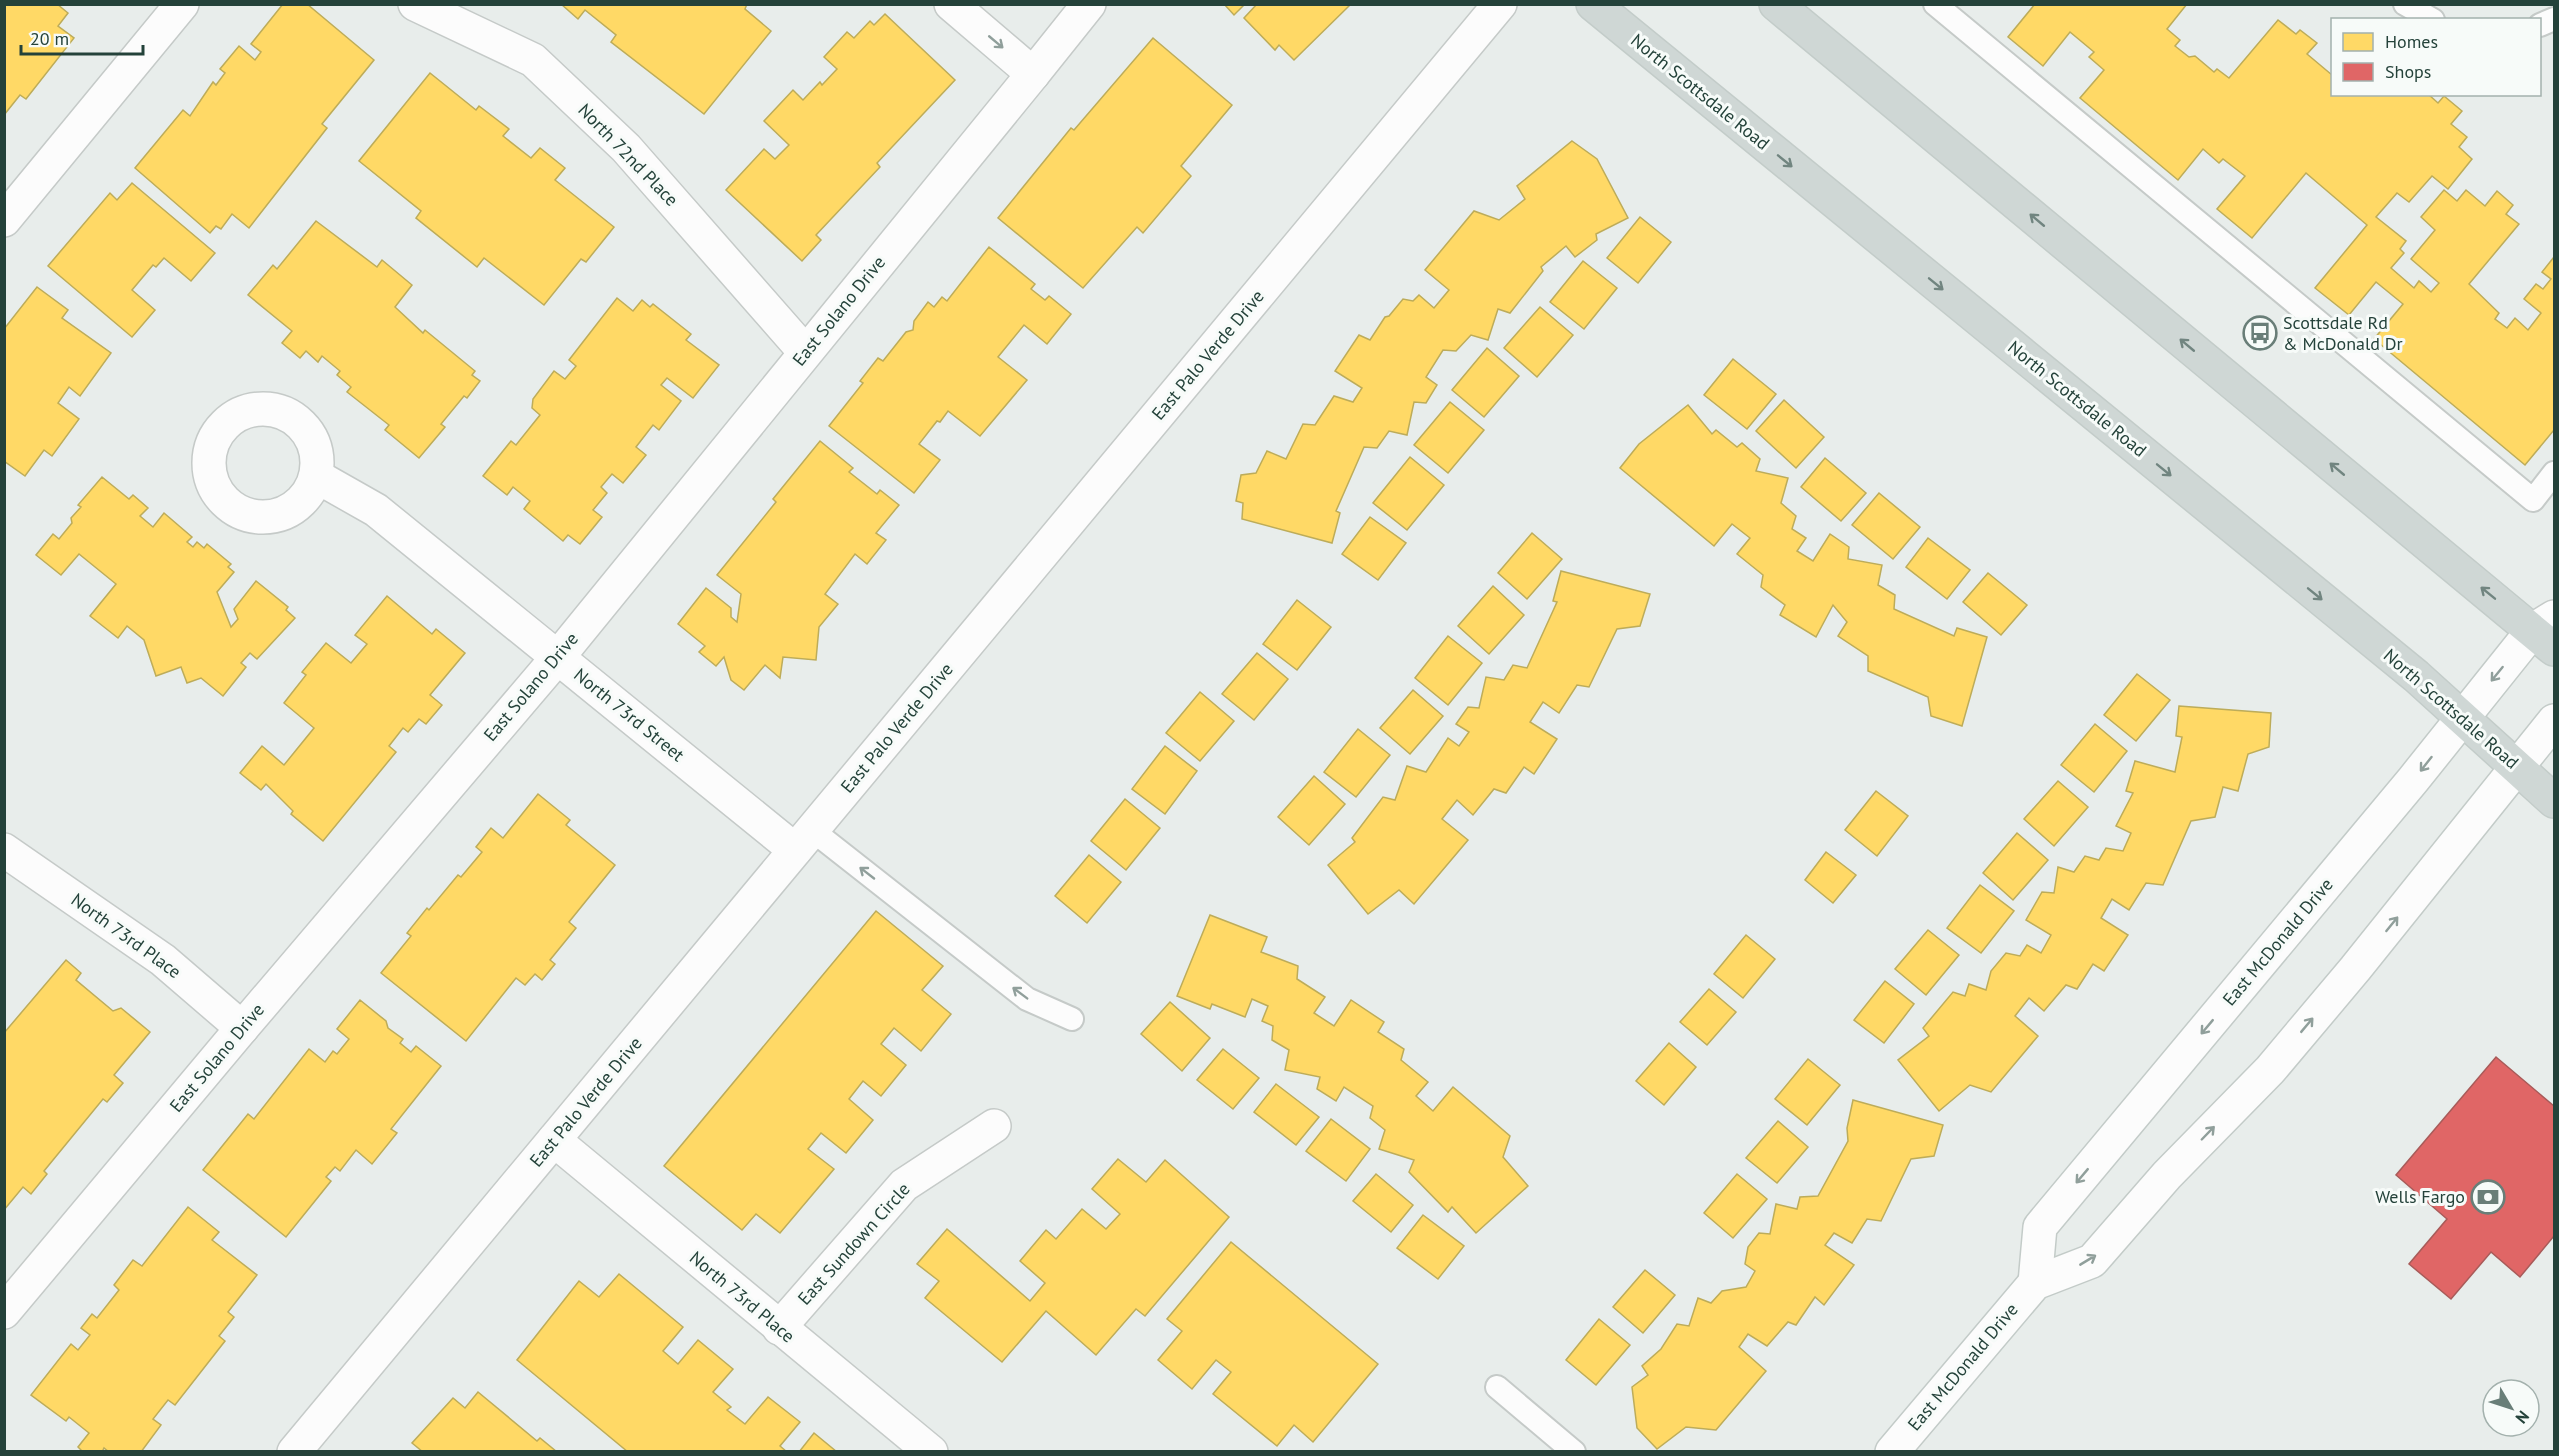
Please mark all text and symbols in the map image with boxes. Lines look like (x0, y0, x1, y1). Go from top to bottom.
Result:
scale bar (21, 18, 142, 56)
legend (2331, 18, 2541, 96)
text: 20 m (30, 27, 69, 50)
street label: North Scottsdale Road (1626, 29, 1774, 155)
text: Homes (2385, 30, 2438, 53)
one-way arrow (988, 35, 1003, 49)
text: Shops (2385, 60, 2431, 83)
street label: North 72nd Place (573, 98, 683, 211)
one-way arrow (1777, 154, 1792, 168)
one-way arrow (2029, 214, 2045, 227)
street label: East Solano Drive (787, 251, 890, 370)
one-way arrow (1928, 278, 1944, 291)
street label: East Palo Verde Drive (1146, 285, 1269, 425)
place label: Scottsdale Rd & McDonald Dr (2283, 311, 2403, 355)
bus stop icon: Scottsdale Rd & McDonald Dr (2242, 315, 2278, 351)
street label: North Scottsdale Road (2003, 336, 2151, 462)
one-way arrow (2180, 338, 2195, 352)
one-way arrow (2330, 462, 2345, 476)
one-way arrow (2156, 464, 2172, 477)
one-way arrow (2307, 587, 2323, 600)
one-way arrow (2480, 587, 2496, 600)
street label: East Solano Drive (478, 628, 583, 746)
street label: North Scottsdale Road (2379, 644, 2524, 774)
street label: East Palo Verde Drive (835, 658, 958, 798)
street label: North 73rd Street (569, 663, 689, 766)
one-way arrow (2491, 666, 2504, 682)
one-way arrow (2419, 755, 2432, 771)
one-way arrow (859, 867, 875, 880)
street label: East McDonald Drive (2217, 873, 2338, 1010)
street label: North 73rd Place (67, 888, 186, 983)
one-way arrow (2385, 916, 2398, 932)
one-way arrow (1012, 987, 1028, 1000)
street label: East Solano Drive (164, 999, 269, 1117)
one-way arrow (2301, 1017, 2314, 1033)
one-way arrow (2200, 1019, 2214, 1034)
street label: East Palo Verde Drive (524, 1032, 647, 1172)
one-way arrow (2201, 1126, 2215, 1141)
one-way arrow (2076, 1168, 2089, 1184)
street label: East Sundown Circle (793, 1178, 915, 1310)
bank icon: Wells Fargo (2470, 1179, 2506, 1215)
place label: Wells Fargo (2375, 1185, 2465, 1208)
street label: North 73rd Place (685, 1246, 800, 1347)
one-way arrow (2079, 1254, 2096, 1266)
street label: East McDonald Drive (1902, 1298, 2023, 1435)
north arrow (2481, 1378, 2541, 1438)
text: N (2512, 1407, 2534, 1428)

